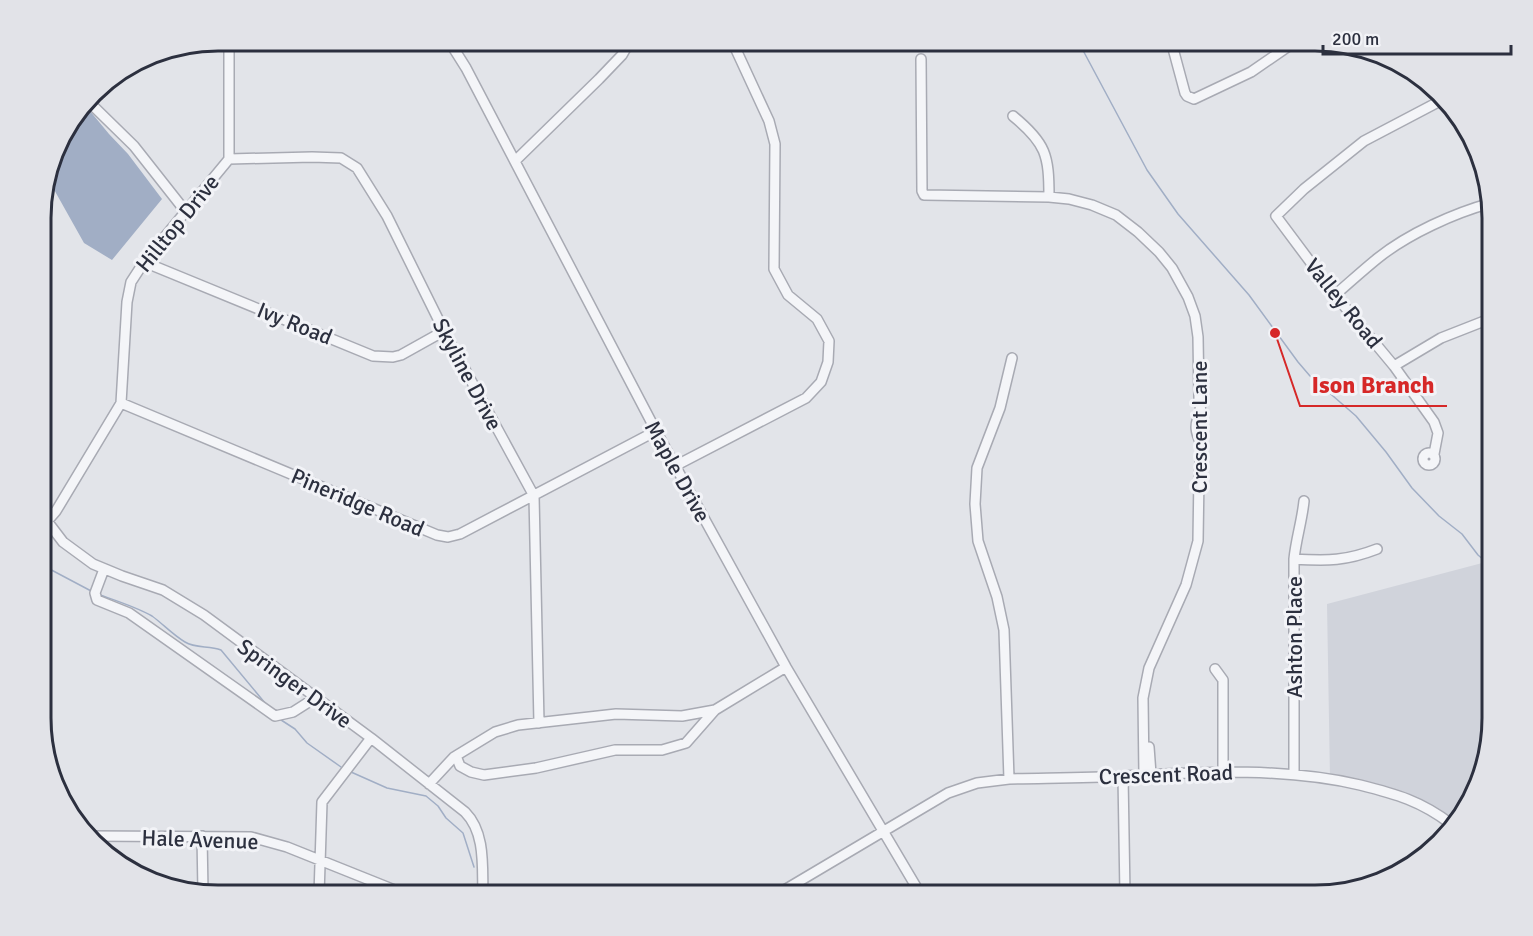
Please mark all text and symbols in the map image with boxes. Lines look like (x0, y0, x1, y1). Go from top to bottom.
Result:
scale bar (1323, 18, 1510, 56)
text: 200 m (1332, 28, 1379, 50)
street label: Hilltop Drive (130, 169, 225, 278)
street label: Valley Road (1299, 253, 1388, 354)
street label: Ivy Road (253, 296, 336, 351)
street label: Skyline Drive (427, 314, 508, 435)
street label: Crescent Lane (1186, 361, 1213, 493)
callout: Ison Branch (1300, 364, 1447, 406)
text: Ison Branch (1312, 370, 1434, 400)
street label: Maple Drive (639, 416, 716, 527)
street label: Pineridge Road (287, 462, 428, 543)
street label: Ashton Place (1281, 576, 1308, 698)
street label: Springer Drive (232, 633, 357, 734)
street label: Crescent Road (1098, 759, 1234, 790)
street label: Hale Avenue (141, 824, 259, 855)

